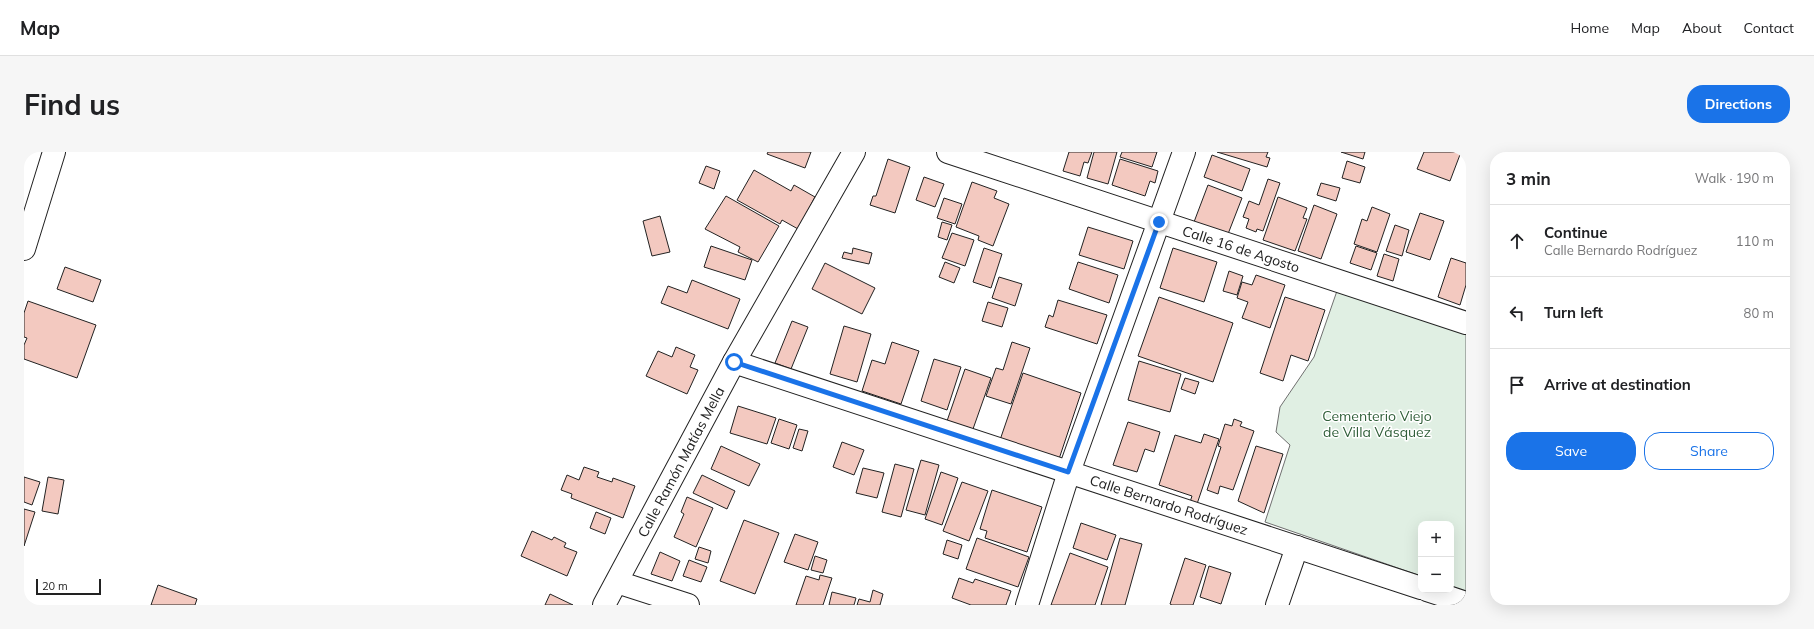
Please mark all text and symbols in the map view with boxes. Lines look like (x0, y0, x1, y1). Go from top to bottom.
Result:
text: Map (20, 16, 60, 40)
text: Home (1570, 19, 1609, 37)
text: Map (1631, 19, 1660, 37)
text: About (1682, 19, 1722, 37)
text: Contact (1744, 19, 1794, 37)
button: Directions (1687, 85, 1790, 123)
text: Find us (24, 87, 120, 122)
text: 3 min (1506, 168, 1551, 189)
text: Walk · 190 m (1695, 170, 1774, 186)
route end (1150, 213, 1168, 231)
street label: Calle 16 de Agosto (1180, 222, 1302, 276)
text: Continue (1544, 223, 1607, 242)
icon: ahead (1506, 230, 1528, 252)
text: 110 m (1736, 233, 1774, 249)
text: Calle Bernardo Rodríguez (1544, 242, 1697, 258)
icon: left (1506, 302, 1528, 324)
text: Turn left (1544, 303, 1603, 322)
text: 80 m (1744, 305, 1774, 321)
route start (725, 353, 743, 371)
icon: arrive (1506, 374, 1528, 396)
text: Arrive at destination (1544, 375, 1691, 394)
street label: Calle Ramón Matías Mella (634, 384, 728, 540)
park label: Cementerio Viejo de Villa Vásquez (1322, 407, 1432, 441)
button: Save (1506, 432, 1636, 470)
button: Share (1644, 432, 1774, 470)
street label: Calle Bernardo Rodríguez (1088, 471, 1250, 539)
map controls (1418, 521, 1454, 593)
button: + (1418, 521, 1454, 557)
button: − (1418, 557, 1454, 593)
scale bar (36, 577, 101, 596)
text: 20 m (42, 579, 68, 593)

